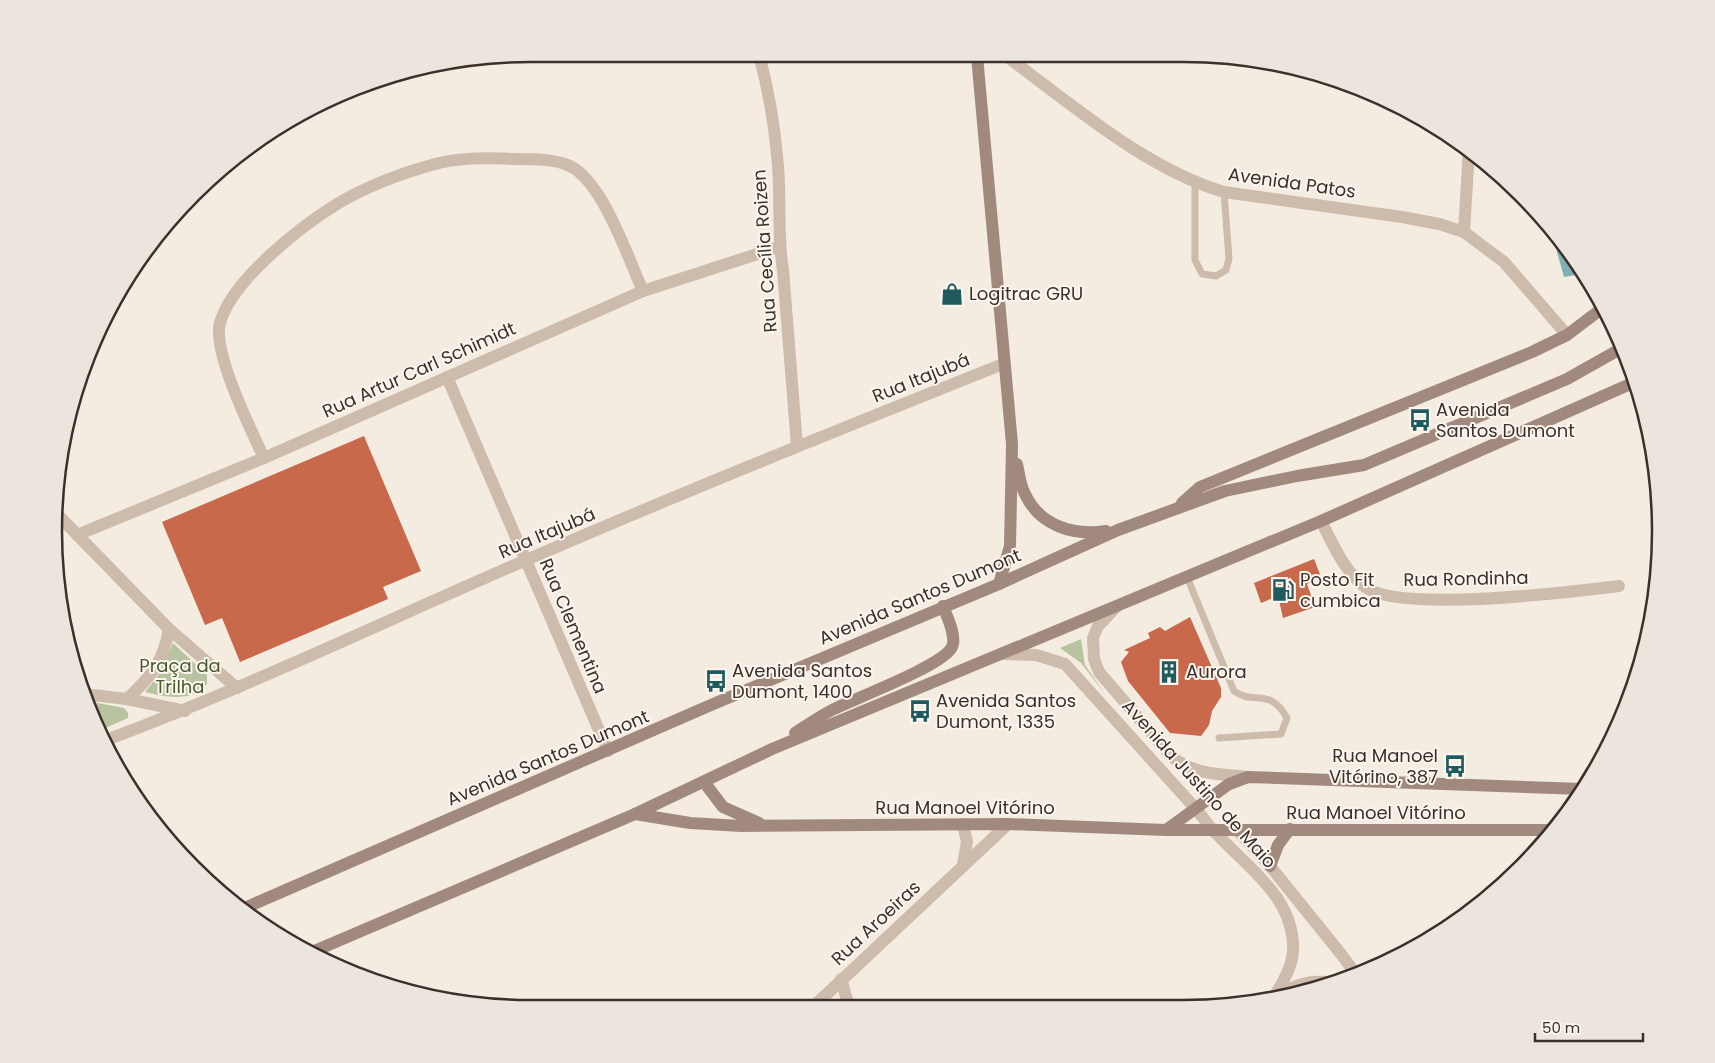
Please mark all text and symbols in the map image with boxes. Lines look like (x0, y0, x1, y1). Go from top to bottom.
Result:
street label: Avenida Patos (1227, 161, 1357, 204)
street label: Rua Cecília Roizen (746, 169, 783, 333)
shop icon: Logitrac GRU (939, 281, 965, 307)
place label: Logitrac GRU (969, 281, 1083, 306)
street label: Rua Artur Carl Schimidt (318, 316, 519, 423)
street label: Rua Itajubá (868, 347, 973, 408)
place label: Avenida Santos Dumont (1436, 397, 1575, 443)
bus stop icon: Avenida Santos Dumont (1407, 407, 1433, 433)
street label: Rua Itajubá (495, 501, 599, 564)
street label: Avenida Santos Dumont (815, 543, 1025, 651)
street label: Rua Clementina (534, 554, 613, 697)
street label: Rua Rondinha (1403, 565, 1529, 592)
place label: Posto Fit cumbica (1300, 567, 1381, 613)
fuel station icon: Posto Fit cumbica (1270, 577, 1296, 603)
park label: Praça da Trilha (139, 653, 221, 699)
place label: Avenida Santos Dumont, 1400 (732, 658, 872, 704)
building icon: Aurora (1156, 659, 1182, 685)
place label: Aurora (1186, 659, 1247, 684)
bus stop icon: Avenida Santos Dumont, 1400 (703, 668, 729, 694)
place label: Avenida Santos Dumont, 1335 (936, 688, 1076, 734)
street label: Avenida Justino de Maio (1117, 694, 1282, 874)
bus stop icon: Avenida Santos Dumont, 1335 (907, 698, 933, 724)
street label: Avenida Santos Dumont (443, 704, 653, 812)
place label: Rua Manoel Vitórino, 387 (1329, 743, 1438, 789)
bus stop icon: Rua Manoel Vitórino, 387 (1442, 753, 1468, 779)
street label: Rua Manoel Vitórino (875, 795, 1055, 820)
street label: Rua Manoel Vitórino (1286, 800, 1466, 825)
street label: Rua Aroeiras (826, 875, 926, 971)
scale bar (1535, 1010, 1642, 1042)
text: 50 m (1542, 1017, 1580, 1038)

